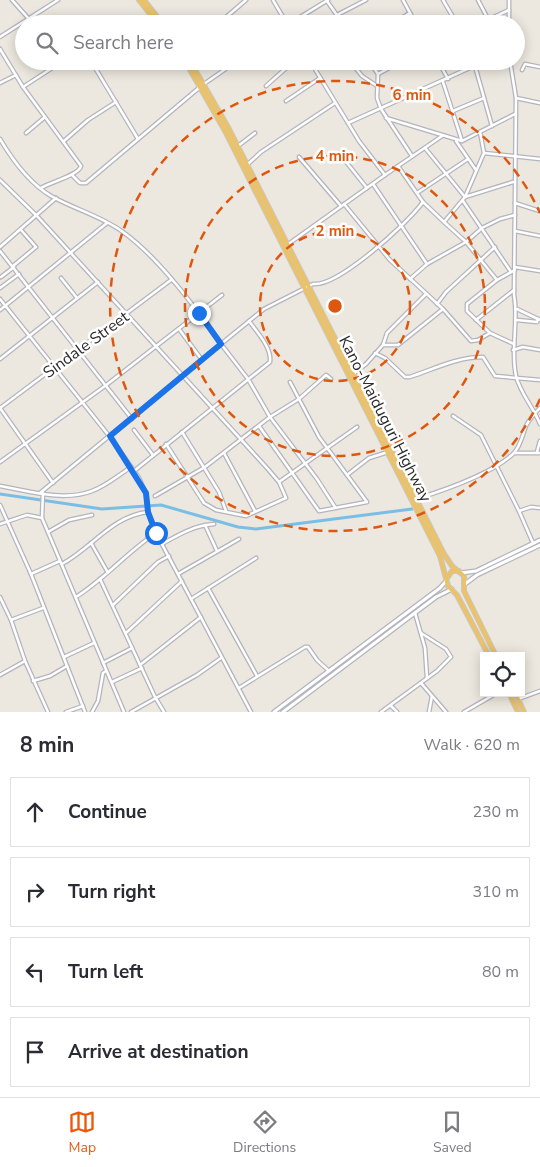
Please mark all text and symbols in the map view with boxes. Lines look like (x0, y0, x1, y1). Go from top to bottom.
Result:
search box (15, 15, 525, 70)
icon: search (33, 29, 61, 57)
text: Search here (73, 30, 174, 56)
text: 6 min (393, 85, 431, 105)
text: 4 min (316, 146, 354, 166)
text: 2 min (316, 221, 354, 241)
centre of rings (326, 297, 344, 315)
route end (188, 302, 211, 325)
street label: Sindale Street (39, 306, 134, 384)
street label: Kano-Maiduguri Highway (333, 332, 437, 507)
route start (145, 522, 168, 545)
map controls (480, 652, 525, 697)
button: locate (480, 652, 525, 697)
text: 8 min (20, 731, 74, 759)
text: Walk · 620 m (424, 734, 520, 756)
icon: ahead (21, 798, 49, 826)
text: Continue (68, 799, 147, 825)
text: 230 m (472, 801, 519, 823)
icon: right (21, 878, 49, 906)
text: Turn right (68, 879, 155, 905)
text: 310 m (472, 881, 519, 903)
icon: left (21, 958, 49, 986)
text: Turn left (68, 959, 143, 985)
text: 80 m (482, 961, 519, 983)
icon: arrive (21, 1038, 49, 1066)
text: Arrive at destination (68, 1039, 249, 1065)
tab: Map (68, 1108, 96, 1157)
tab: Directions (233, 1108, 296, 1157)
tab: Saved (433, 1108, 472, 1157)

